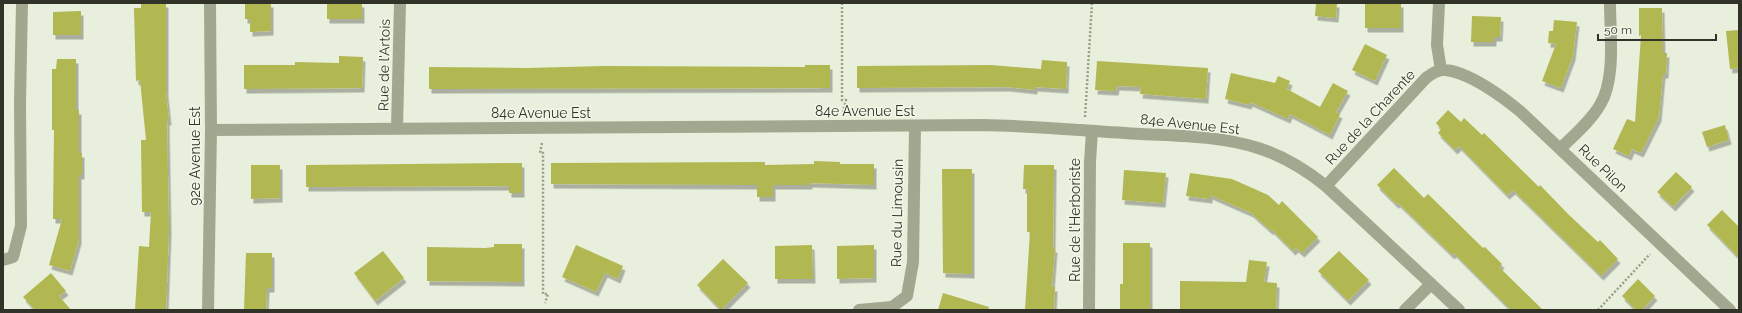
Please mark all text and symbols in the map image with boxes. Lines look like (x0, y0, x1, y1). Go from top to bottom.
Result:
scale bar (1598, 16, 1716, 42)
street label: Rue de l'Artois (375, 19, 393, 111)
text: 50 m (1604, 23, 1632, 37)
street label: Rue de la Charente (1322, 66, 1418, 168)
street label: 84e Avenue Est (815, 103, 915, 119)
street label: 84e Avenue Est (491, 105, 591, 121)
street label: 92e Avenue Est (187, 106, 203, 206)
street label: 84e Avenue Est (1139, 111, 1241, 137)
street label: Rue Pilon (1575, 141, 1631, 195)
street label: Rue de l'Herboriste (1067, 158, 1083, 282)
street label: Rue du Limousin (888, 159, 906, 267)

